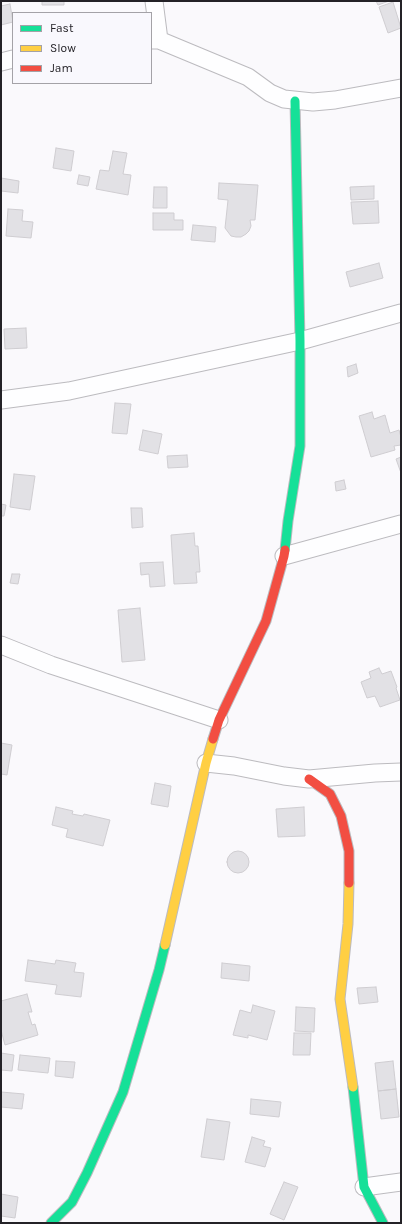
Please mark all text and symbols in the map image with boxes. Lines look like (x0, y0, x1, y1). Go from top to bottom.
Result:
legend (12, 12, 152, 84)
text: Fast (50, 21, 73, 35)
text: Slow (50, 41, 76, 55)
text: Jam (50, 61, 73, 75)

